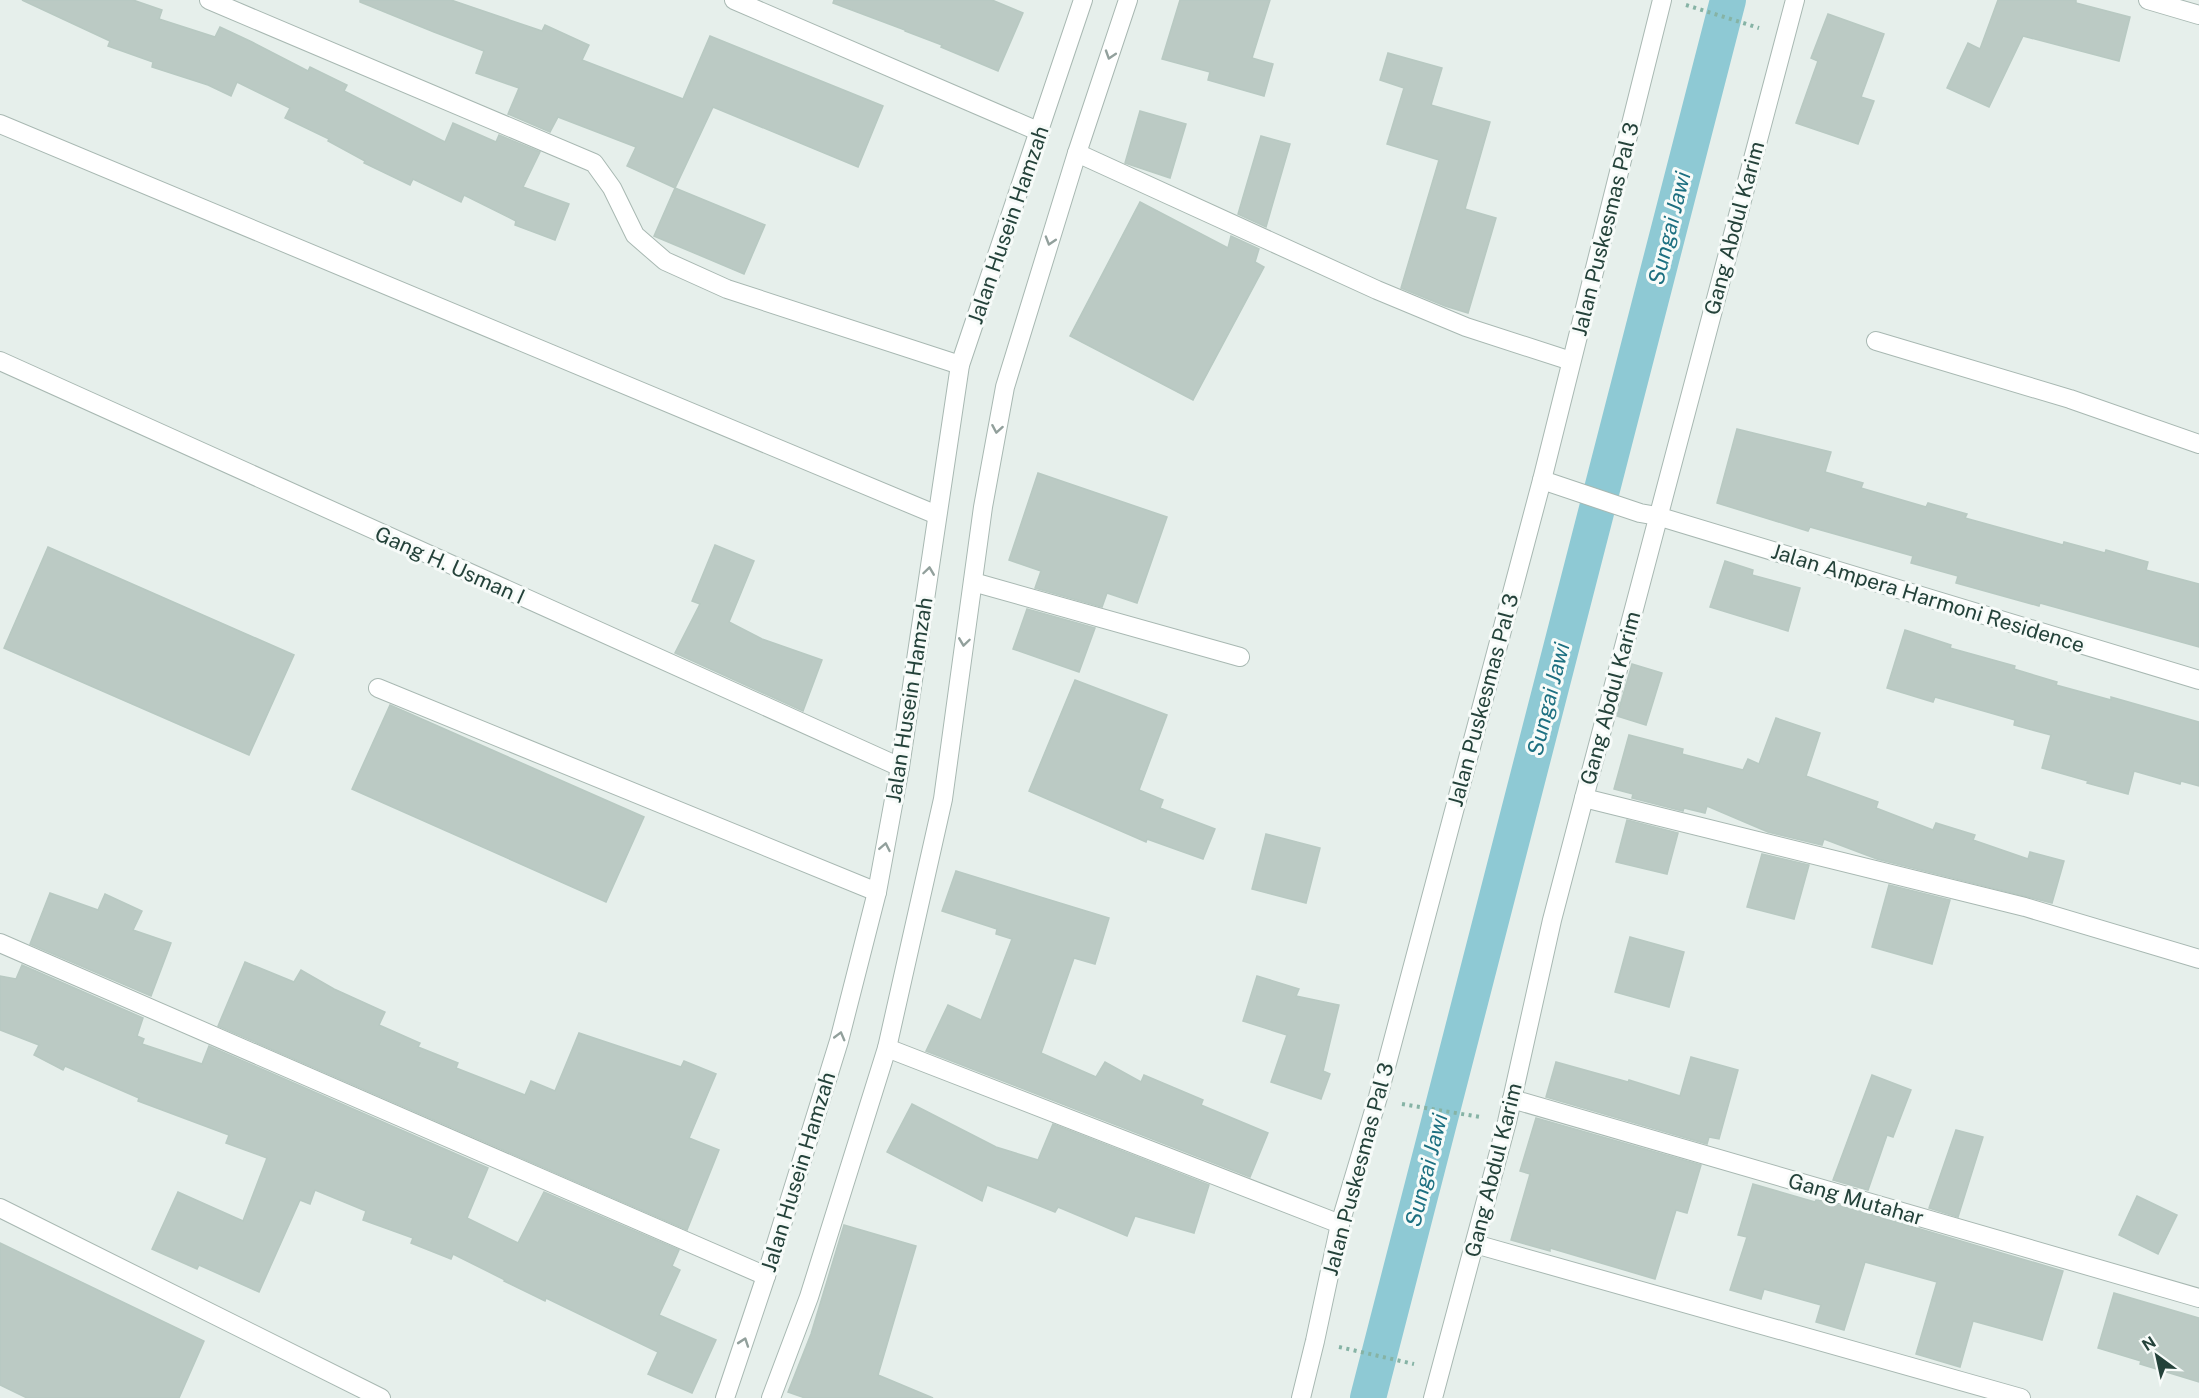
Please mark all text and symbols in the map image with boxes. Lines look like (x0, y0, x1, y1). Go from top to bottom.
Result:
one-way arrow (1105, 50, 1117, 60)
street label: Jalan Puskesmas Pal 3 (1566, 119, 1644, 339)
street label: Jalan Husein Hamzah (962, 123, 1054, 327)
street label: Gang Abdul Karim (1699, 139, 1769, 317)
water label: Sungai Jawi (1642, 168, 1696, 287)
one-way arrow (1045, 235, 1057, 246)
one-way arrow (991, 423, 1004, 433)
street label: Gang H. Usman I (371, 521, 529, 609)
street label: Jalan Ampera Harmoni Residence (1768, 538, 2088, 658)
one-way arrow (922, 566, 934, 576)
street label: Jalan Puskesmas Pal 3 (1443, 591, 1523, 809)
street label: Jalan Husein Hamzah (880, 595, 938, 805)
street label: Gang Abdul Karim (1575, 609, 1645, 787)
one-way arrow (959, 637, 971, 647)
water label: Sungai Jawi (1521, 639, 1575, 758)
one-way arrow (878, 842, 891, 852)
one-way arrow (833, 1031, 845, 1042)
street label: Jalan Puskesmas Pal 3 (1318, 1060, 1398, 1278)
street label: Jalan Husein Hamzah (756, 1069, 840, 1275)
street label: Gang Abdul Karim (1459, 1080, 1527, 1260)
water label: Sungai Jawi (1399, 1110, 1453, 1229)
street label: Gang Mutahar (1785, 1168, 1927, 1230)
north arrow (2127, 1326, 2187, 1386)
text: N (2139, 1332, 2160, 1355)
one-way arrow (737, 1338, 749, 1348)

